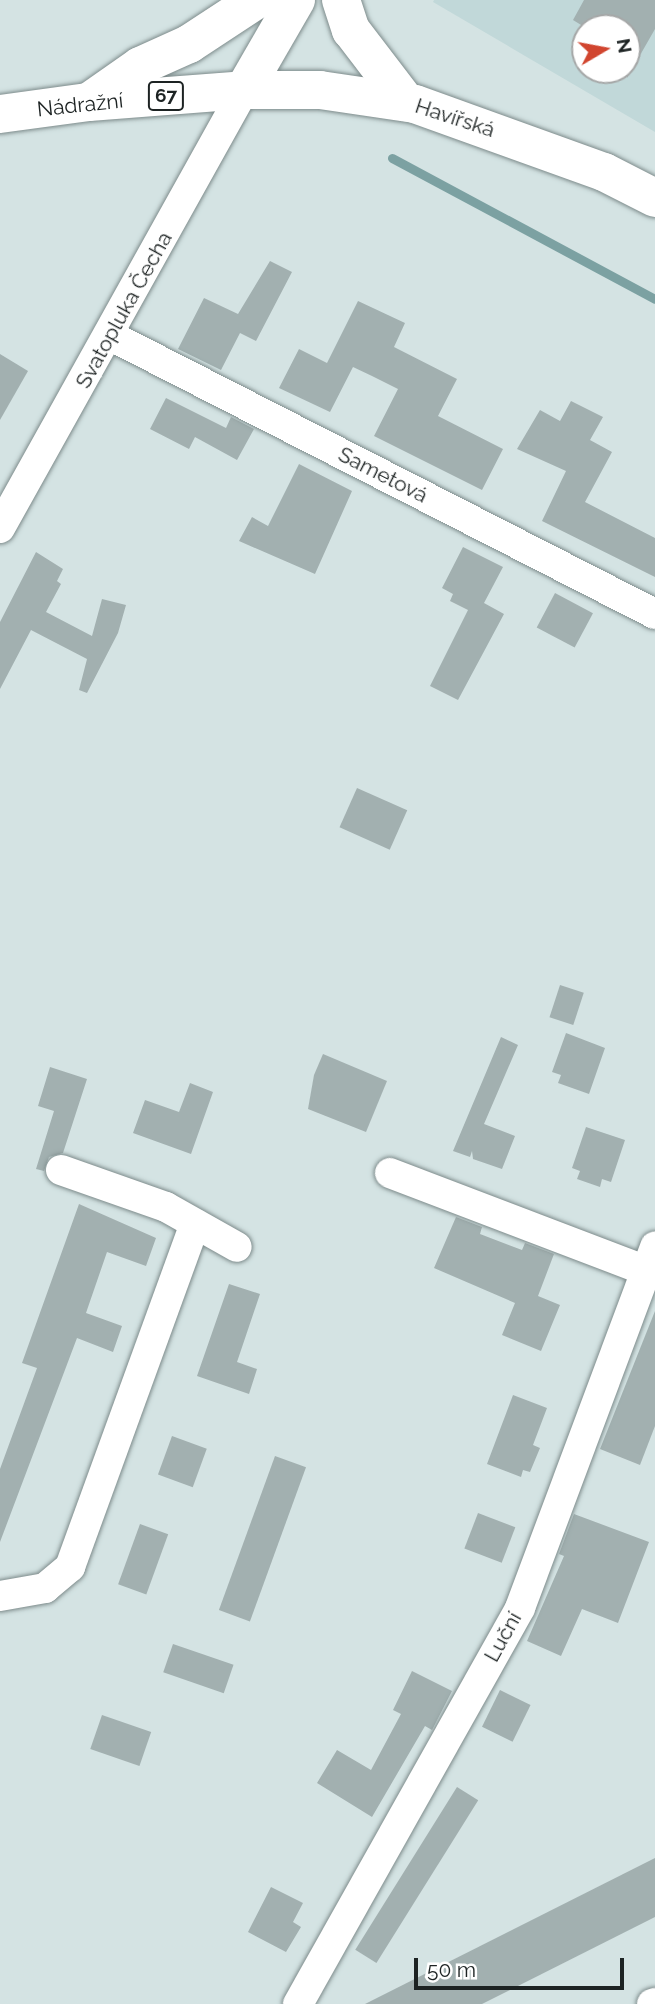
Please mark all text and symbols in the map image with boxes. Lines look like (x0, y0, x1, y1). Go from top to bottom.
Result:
north arrow (571, 14, 641, 84)
text: N (613, 37, 637, 55)
road number: 67 (147, 80, 185, 111)
street label: Nádražní (36, 88, 124, 122)
street label: Havířská (412, 93, 498, 143)
street label: Svatopluka Čecha (71, 227, 177, 393)
street label: Sametová (334, 442, 432, 508)
street label: Luční (479, 1608, 527, 1666)
scale bar (417, 1944, 627, 1988)
text: 50 m (427, 1957, 476, 1982)

